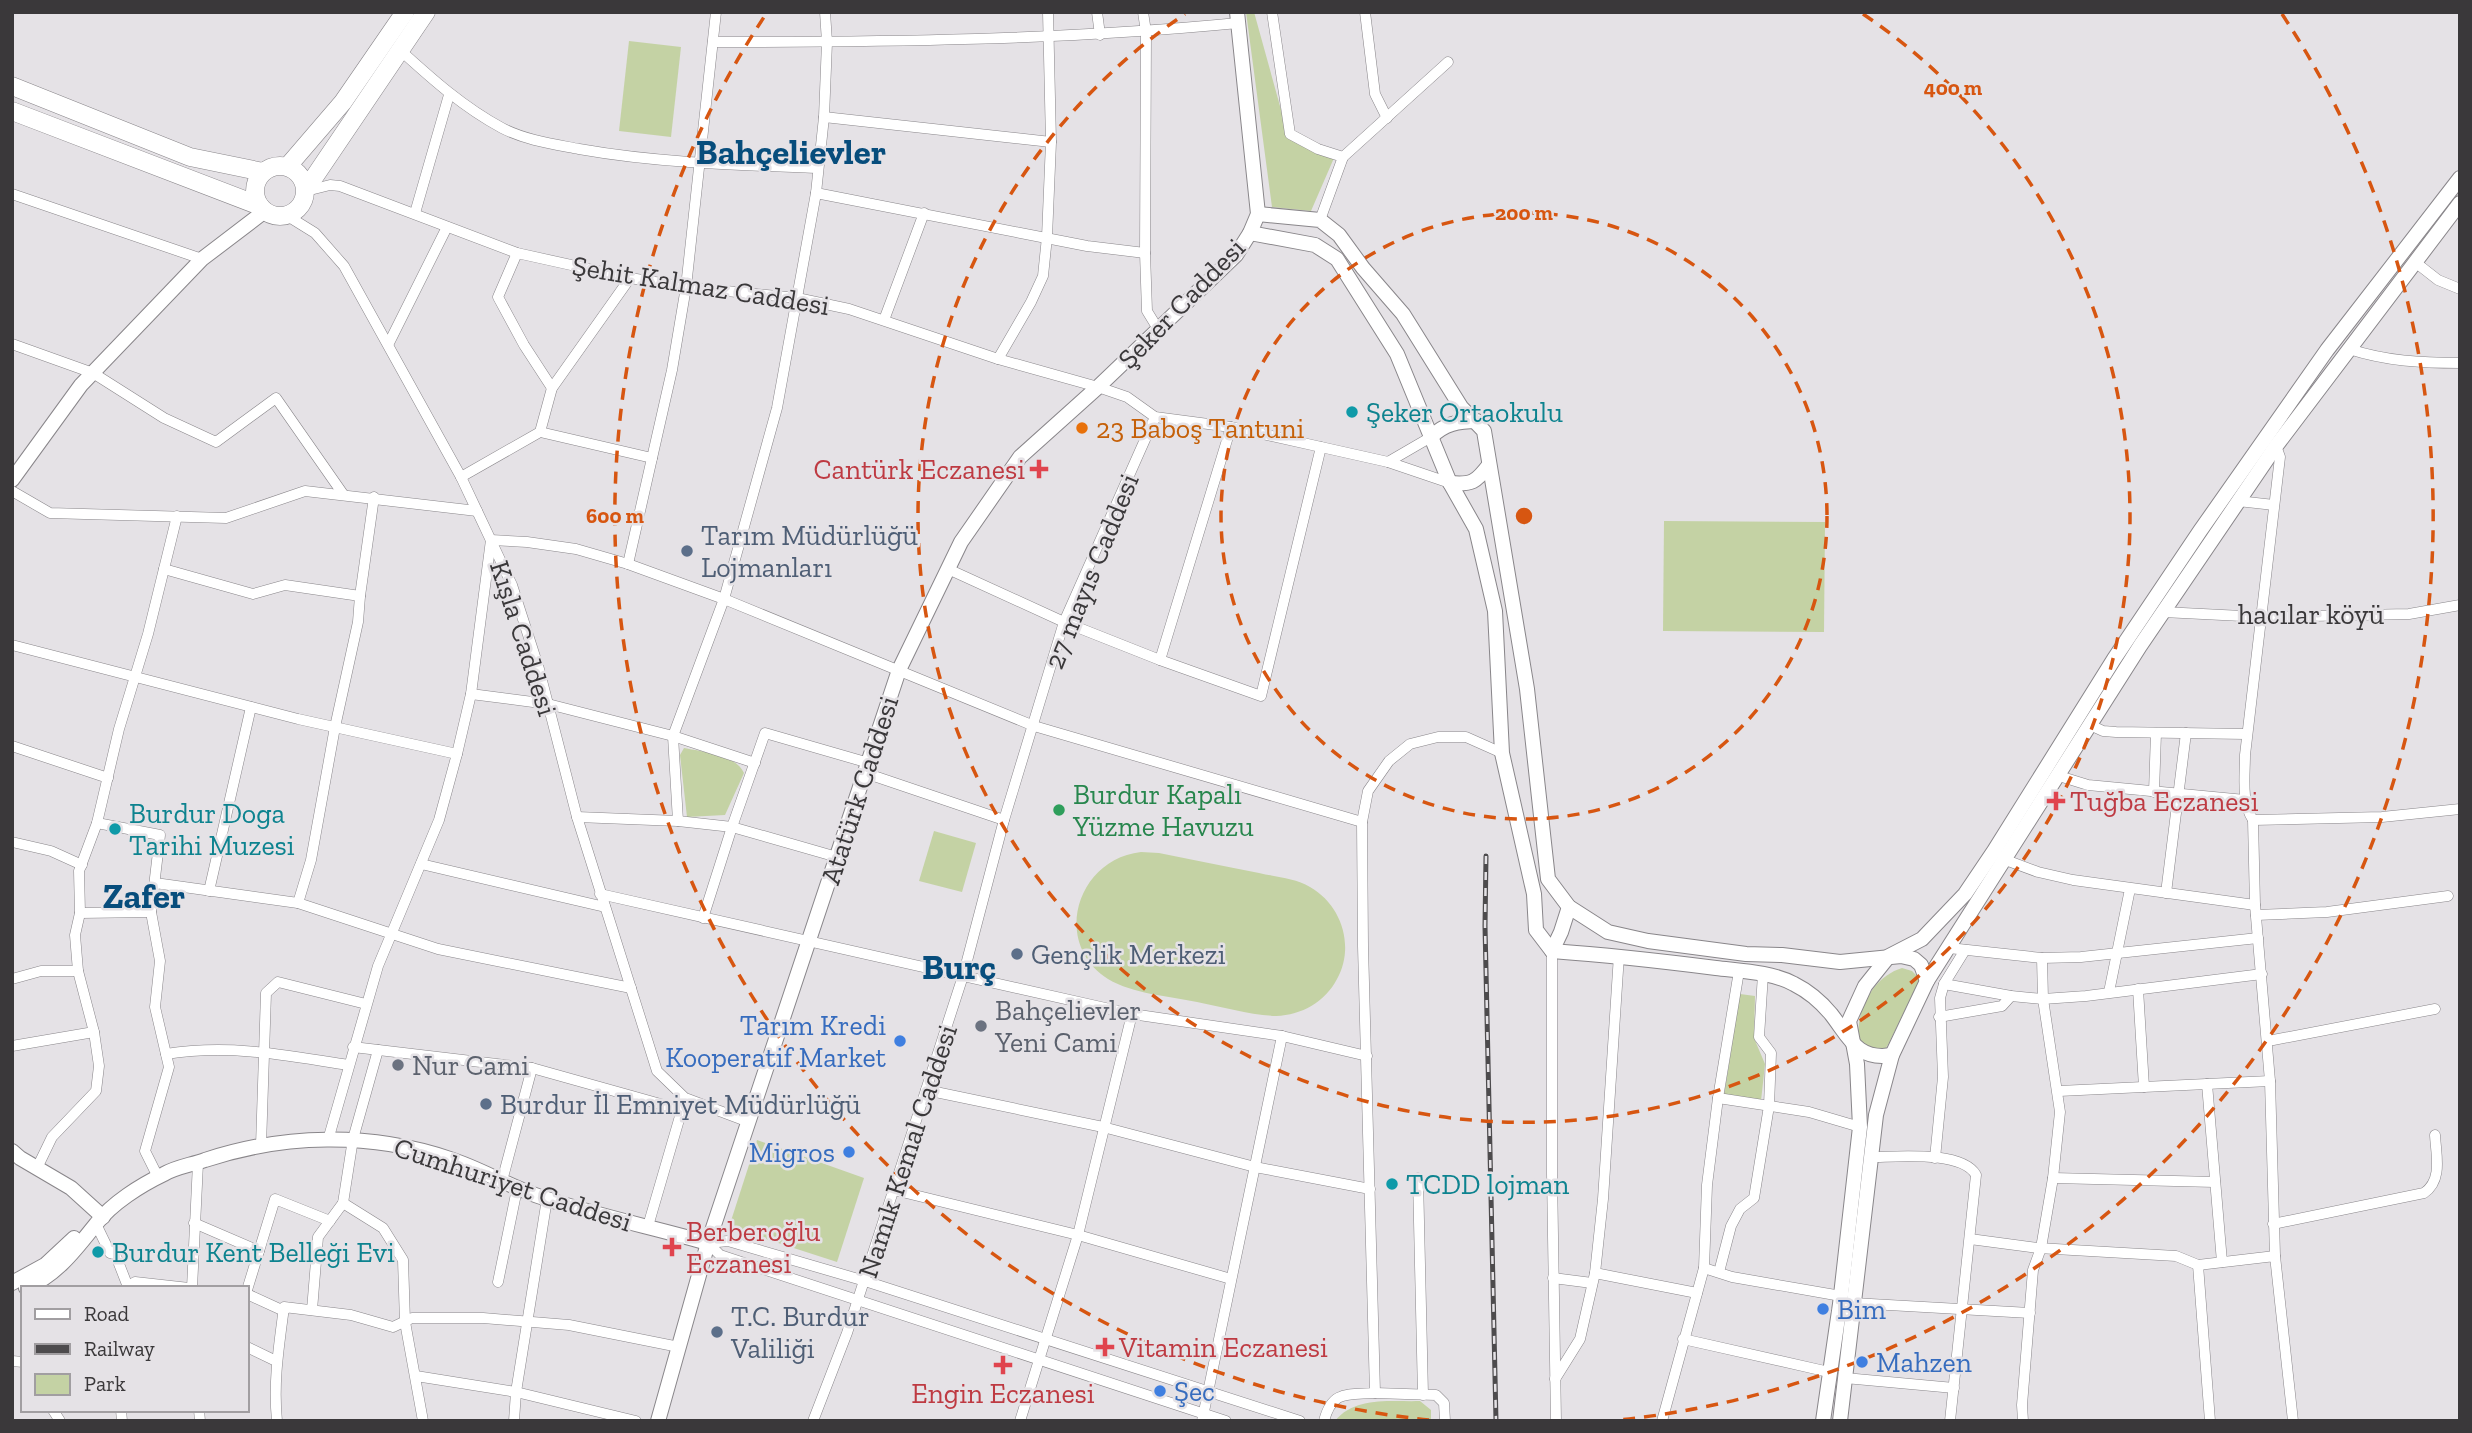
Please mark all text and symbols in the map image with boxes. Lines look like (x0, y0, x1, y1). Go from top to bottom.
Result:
text: 400 m (1924, 75, 1983, 100)
district label: Bahçelievler (696, 131, 886, 173)
text: 200 m (1495, 200, 1553, 225)
street label: Şeker Caddesi (1111, 231, 1252, 375)
street label: Şehit Kalmaz Caddesi (570, 249, 832, 322)
place label: Şeker Ortaokulu (1366, 396, 1563, 429)
marker: Şeker Ortaokulu (1344, 404, 1360, 420)
place label: 23 Baboş Tantuni (1096, 412, 1305, 445)
marker: 23 Baboş Tantuni (1074, 420, 1090, 436)
place label: Cantürk Eczanesi (813, 453, 1025, 486)
marker: Cantürk Eczanesi (1031, 461, 1047, 477)
street label: 27 mayıs Caddesi (1037, 469, 1146, 674)
text: 600 m (586, 503, 644, 528)
centre of rings (1512, 504, 1536, 528)
place label: Tarım Müdürlüğü Lojmanları (701, 519, 918, 584)
marker: Tarım Müdürlüğü Lojmanları (679, 543, 695, 559)
street label: Kışla Caddesi (483, 556, 564, 720)
street label: hacılar köyü (2238, 598, 2385, 631)
street label: Atatürk Caddesi (814, 692, 905, 888)
place label: Burdur Kapalı Yüzme Havuzu (1072, 778, 1254, 843)
place label: Tuğba Eczanesi (2070, 785, 2259, 818)
marker: Tuğba Eczanesi (2048, 793, 2064, 809)
place label: Burdur Doga Tarihi Muzesi (129, 797, 295, 862)
marker: Burdur Kapalı Yüzme Havuzu (1051, 802, 1067, 818)
marker: Burdur Doga Tarihi Muzesi (107, 821, 123, 837)
district label: Zafer (103, 875, 185, 917)
place label: Gençlik Merkezi (1031, 938, 1226, 971)
district label: Burç (922, 946, 996, 988)
marker: Gençlik Merkezi (1009, 946, 1025, 962)
place label: Bahçelievler Yeni Cami (994, 994, 1141, 1059)
place label: Tarım Kredi Kooperatif Market (665, 1009, 887, 1074)
marker: Bahçelievler Yeni Cami (973, 1018, 989, 1034)
street label: Namık Kemal Caddesi (851, 1020, 964, 1282)
marker: Tarım Kredi Kooperatif Market (892, 1033, 908, 1049)
place label: Nur Cami (412, 1049, 529, 1082)
marker: Nur Cami (390, 1057, 406, 1073)
place label: Burdur İl Emniyet Müdürlüğü (500, 1088, 861, 1121)
marker: Burdur İl Emniyet Müdürlüğü (478, 1096, 494, 1112)
street label: Cumhuriyet Caddesi (390, 1130, 636, 1239)
place label: Migros (749, 1136, 835, 1169)
marker: Migros (841, 1144, 857, 1160)
place label: TCDD lojman (1406, 1168, 1569, 1201)
marker: TCDD lojman (1384, 1176, 1400, 1192)
place label: Berberoğlu Eczanesi (686, 1215, 821, 1280)
place label: Burdur Kent Belleği Evi (112, 1236, 395, 1269)
marker: Berberoğlu Eczanesi (664, 1239, 680, 1255)
marker: Burdur Kent Belleği Evi (90, 1244, 106, 1260)
legend (21, 1286, 248, 1412)
place label: Bim (1837, 1293, 1886, 1326)
place label: T.C. Burdur Valiliği (730, 1300, 870, 1365)
text: Road (84, 1301, 130, 1326)
marker: Bim (1815, 1301, 1831, 1317)
marker: T.C. Burdur Valiliği (709, 1324, 725, 1340)
place label: Vitamin Eczanesi (1118, 1331, 1328, 1364)
text: Railway (84, 1336, 155, 1361)
marker: Vitamin Eczanesi (1097, 1339, 1113, 1355)
place label: Mahzen (1876, 1346, 1972, 1379)
marker: Mahzen (1854, 1354, 1870, 1370)
marker: Engin Eczanesi (995, 1357, 1011, 1373)
text: Park (84, 1371, 126, 1396)
place label: Şec (1174, 1375, 1215, 1408)
place label: Engin Eczanesi (911, 1377, 1095, 1410)
marker: Şec (1152, 1383, 1168, 1399)

